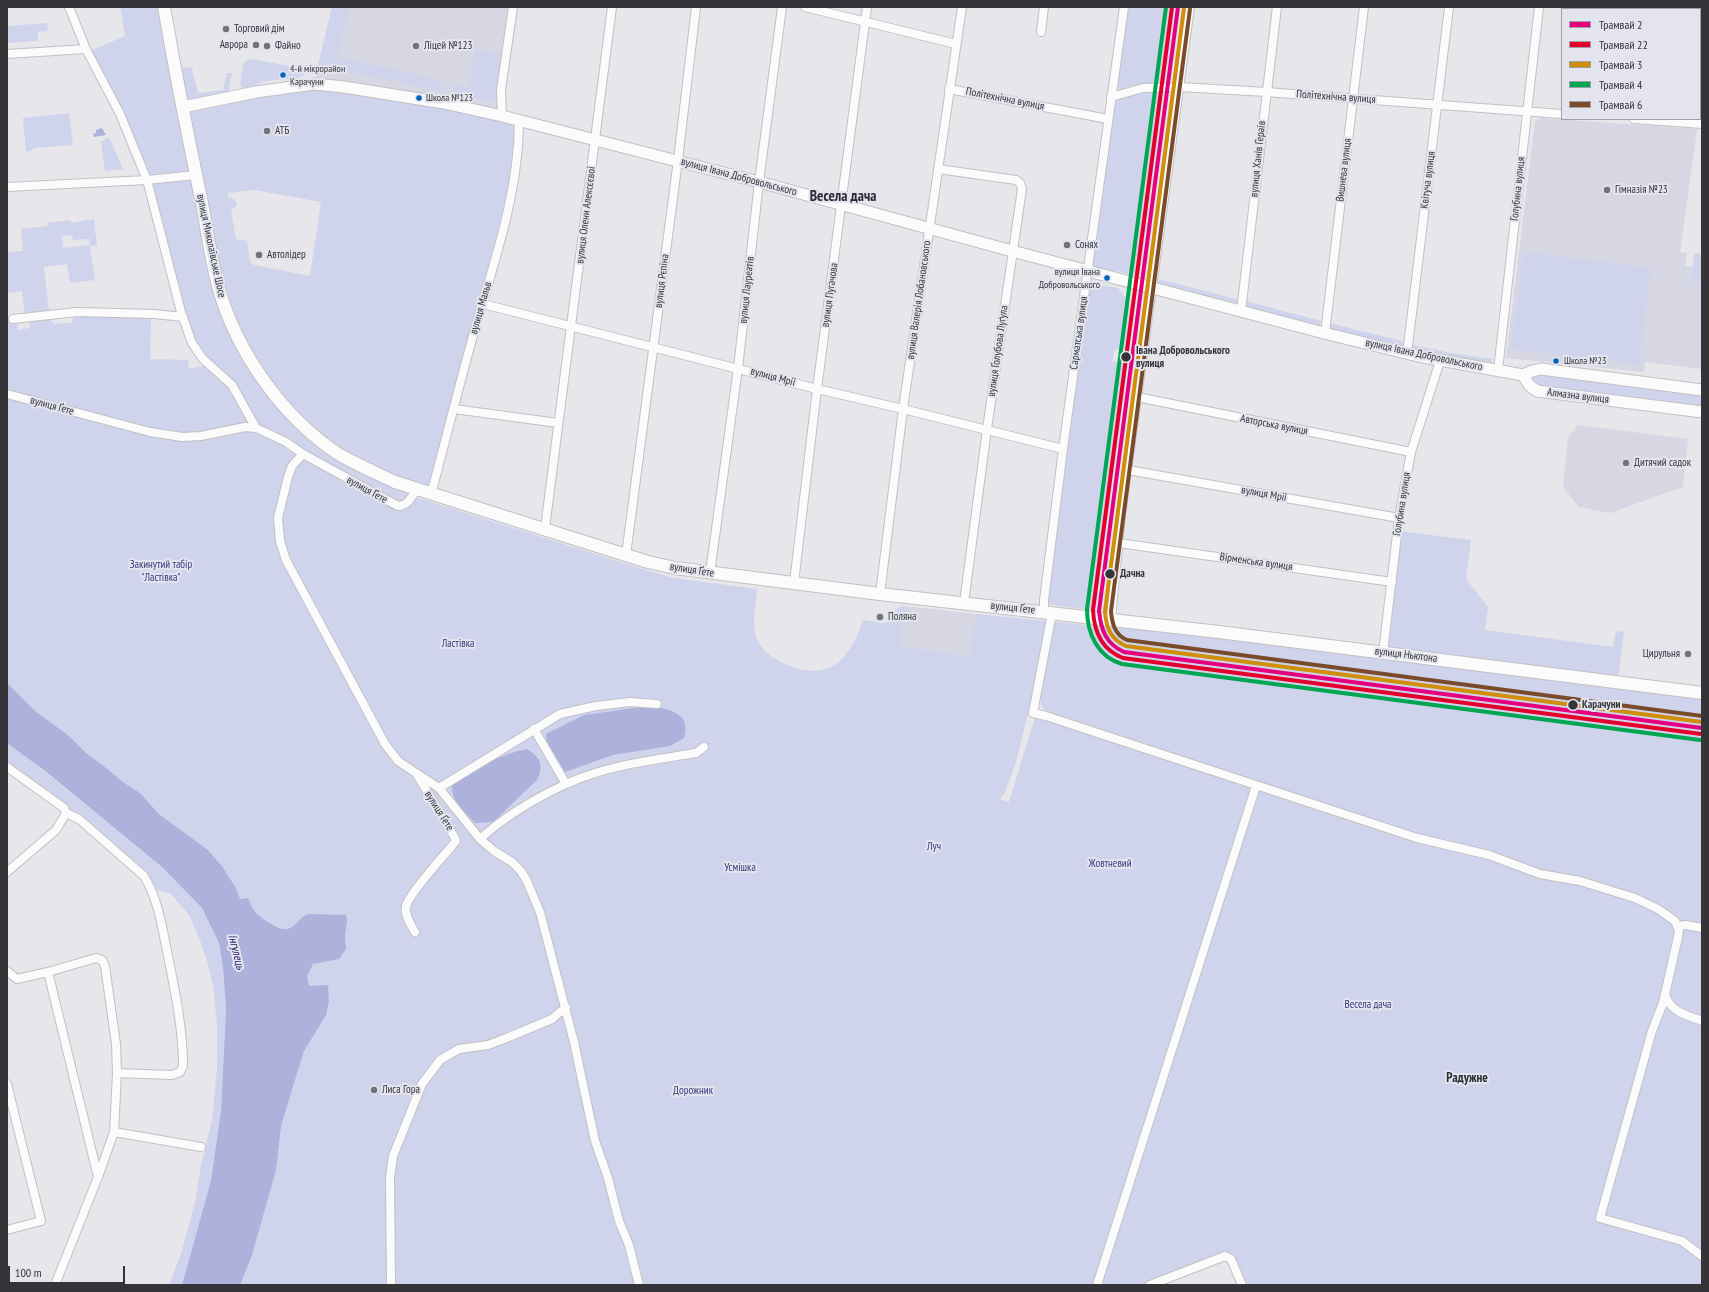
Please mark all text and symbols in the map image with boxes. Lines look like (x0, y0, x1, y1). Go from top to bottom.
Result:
legend (1561, 8, 1701, 120)
text: Трамвай 2 (1599, 17, 1642, 32)
place label: Торговий дім (234, 22, 285, 36)
marker: Торговий дім (221, 24, 231, 34)
text: Трамвай 22 (1599, 37, 1648, 52)
place label: Аврора (220, 38, 248, 52)
place label: Файно (275, 39, 301, 53)
place label: Ліцей №123 (424, 39, 472, 53)
marker: Аврора (251, 40, 261, 50)
marker: Файно (262, 41, 272, 51)
marker: Ліцей №123 (411, 41, 421, 51)
text: Трамвай 3 (1599, 57, 1642, 72)
place label: 4-й мікрорайон Карачуни (290, 63, 345, 86)
marker: 4-й мікрорайон Карачуни (278, 70, 288, 80)
text: Трамвай 4 (1599, 77, 1642, 92)
street label: Політехнічна вулиця (965, 85, 1045, 113)
street label: Політехнічна вулиця (1296, 88, 1376, 106)
place label: Школа №123 (426, 92, 473, 104)
marker: Школа №123 (414, 93, 424, 103)
text: Трамвай 6 (1599, 97, 1642, 112)
street label: вулиця Ханів Ґераїв (1247, 120, 1269, 198)
place label: АТБ (275, 124, 289, 138)
marker: АТБ (262, 126, 272, 136)
street label: Вишнева вулиця (1334, 137, 1354, 203)
street label: Квітуча вулиця (1418, 150, 1438, 210)
street label: вулиця Івана Добровольського (680, 155, 798, 199)
street label: Голубина вулиця (1508, 156, 1528, 222)
street label: вулиця Олени Алексєєвої (573, 166, 599, 264)
place label: Гімназія №23 (1615, 183, 1668, 197)
marker: Гімназія №23 (1602, 185, 1612, 195)
district label: Весела дача (810, 188, 876, 206)
street label: вулиця Миколаївське Шосе (194, 193, 228, 299)
place label: Сонях (1075, 238, 1098, 252)
street label: вулиця Валерія Лобановського (904, 240, 934, 360)
marker: Сонях (1062, 240, 1072, 250)
place label: Автолідер (267, 248, 306, 262)
marker: Автолідер (254, 250, 264, 260)
street label: вулиця Рєпіна (652, 253, 672, 309)
street label: вулиця Лауреатів (737, 256, 757, 324)
street label: вулиця Пугачова (819, 262, 841, 328)
place label: вулиця Івана Добровольського (1039, 266, 1100, 290)
marker: вулиця Івана Добровольського (1102, 273, 1112, 283)
street label: вулиця Мальв (467, 280, 495, 336)
street label: Сарматська вулиця (1067, 296, 1091, 370)
street label: вулиця Ґолубова Луґула (985, 305, 1011, 397)
street label: вулиця Івана Добровольського (1364, 336, 1484, 374)
place label: Івана Добровольського вулиця (1136, 344, 1230, 370)
marker: Івана Добровольського вулиця (1119, 350, 1133, 364)
place label: Школа №23 (1564, 355, 1607, 367)
marker: Школа №23 (1551, 356, 1561, 366)
street label: вулиця Мрії (749, 365, 797, 389)
street label: Алмазна вулиця (1546, 386, 1610, 406)
street label: вулиця Ґете (29, 394, 75, 418)
street label: Авторська вулиця (1239, 412, 1309, 438)
place label: Дитячий садок (1634, 456, 1691, 470)
marker: Дитячий садок (1621, 458, 1631, 468)
street label: Голубина вулиця (1390, 471, 1414, 537)
street label: вулиця Ґете (344, 473, 390, 507)
street label: вулиця Мрії (1240, 484, 1288, 504)
street label: Вірменська вулиця (1219, 550, 1293, 574)
park label: Закинутий табір "Ластівка" (130, 558, 192, 584)
street label: вулиця Ґете (669, 560, 715, 580)
marker: Дачна (1103, 567, 1117, 581)
place label: Дачна (1120, 567, 1145, 581)
street label: вулиця Ґете (990, 599, 1036, 617)
place label: Поляна (888, 610, 916, 624)
marker: Поляна (875, 612, 885, 622)
park label: Ластівка (442, 637, 474, 651)
street label: вулиця Ньютона (1374, 645, 1438, 665)
place label: Цирульня (1643, 647, 1680, 661)
marker: Цирульня (1683, 649, 1693, 659)
marker: Карачуни (1566, 698, 1580, 712)
place label: Карачуни (1582, 698, 1621, 712)
street label: вулиця Ґете (422, 789, 456, 833)
park label: Луч (927, 840, 941, 854)
park label: Жовтневий (1088, 857, 1132, 871)
park label: Усмішка (724, 861, 756, 875)
water label: Інгулець (225, 933, 247, 971)
park label: Весела дача (1345, 998, 1391, 1012)
district label: Радужне (1446, 1070, 1488, 1086)
place label: Лиса Гора (382, 1083, 420, 1097)
park label: Дорожник (673, 1084, 713, 1098)
marker: Лиса Гора (369, 1085, 379, 1095)
scale bar (10, 1258, 127, 1284)
text: 100 m (15, 1265, 42, 1280)

